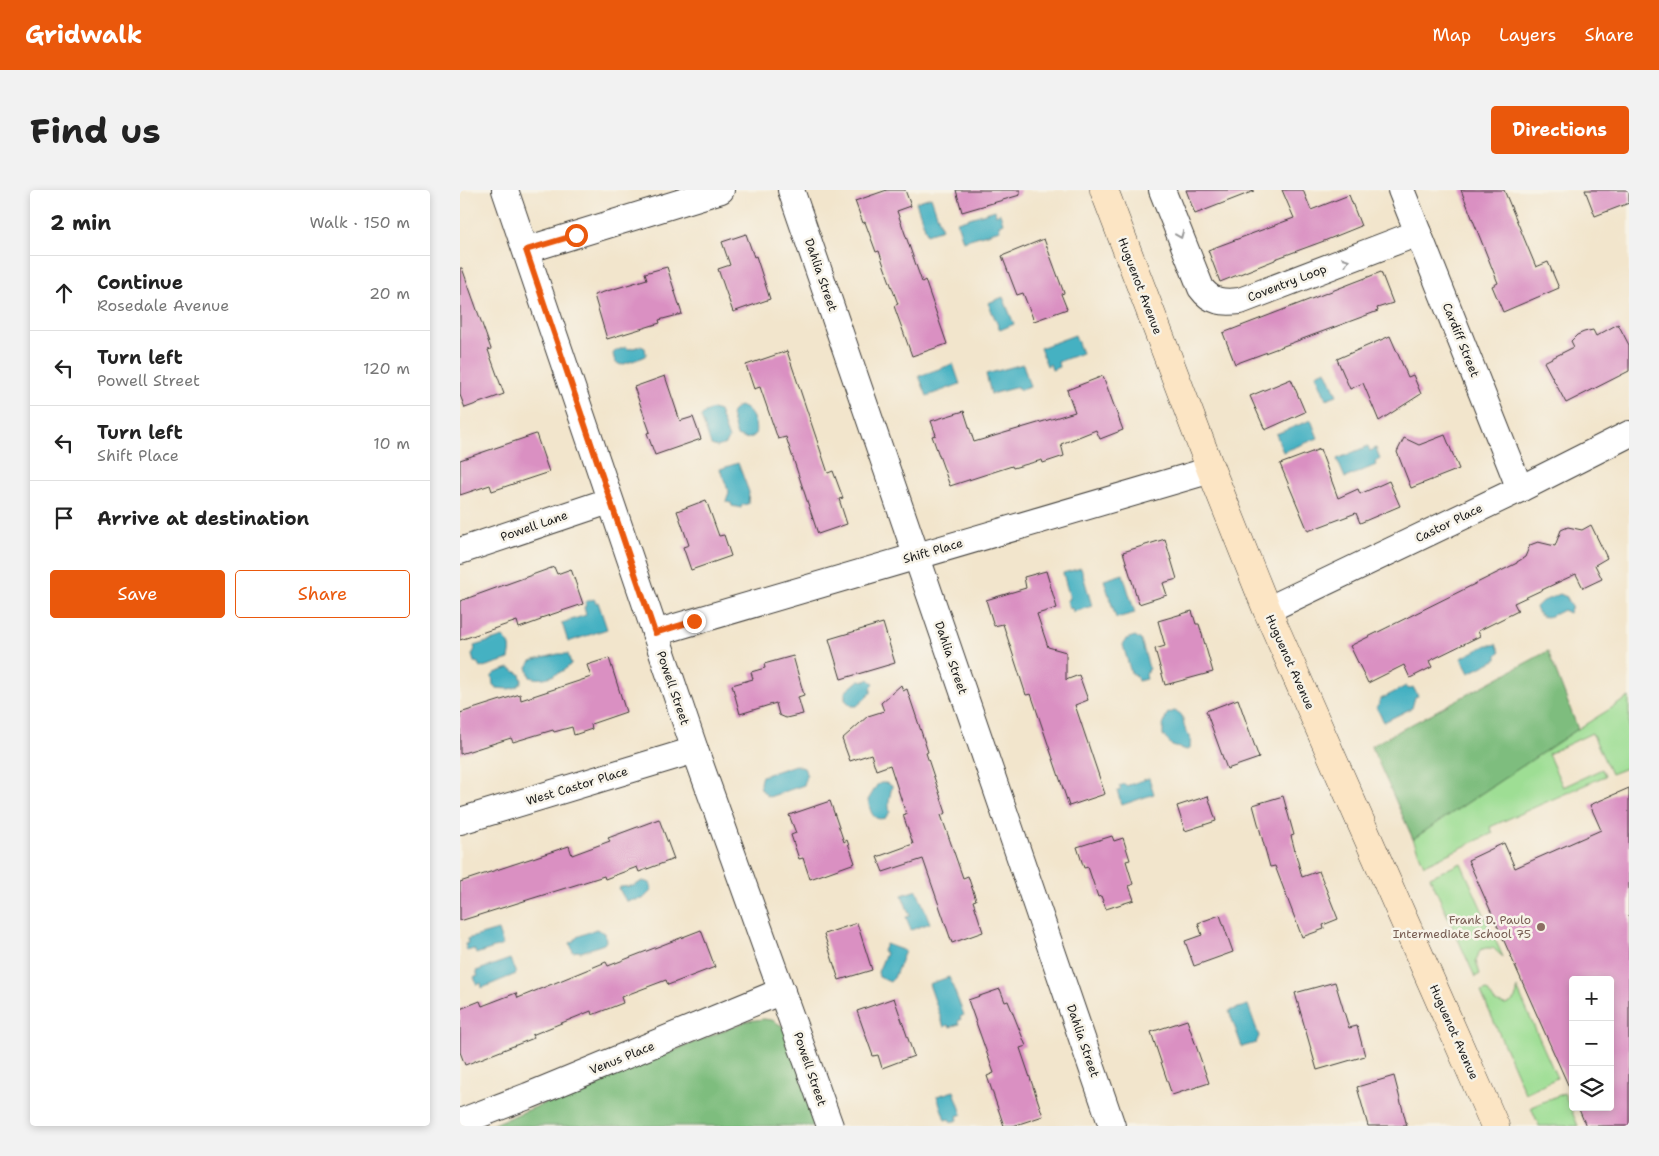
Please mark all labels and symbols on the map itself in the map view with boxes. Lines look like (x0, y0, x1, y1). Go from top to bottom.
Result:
route start (565, 224, 588, 247)
one-way arrow (1174, 230, 1184, 239)
street label: Huguenot Avenue (1114, 235, 1166, 337)
street label: Dahlia Street (801, 236, 841, 314)
one-way arrow (1341, 257, 1350, 267)
street label: Coventry Loop (1245, 260, 1329, 305)
street label: Cardiff Street (1439, 300, 1483, 380)
street label: Castor Place (1413, 500, 1485, 546)
street label: Powell Lane (498, 507, 570, 545)
street label: Shift Place (901, 535, 965, 567)
route end (683, 610, 706, 633)
street label: Huguenot Avenue (1262, 612, 1318, 712)
street label: Dahlia Street (931, 619, 971, 697)
street label: Powell Street (653, 649, 693, 727)
street label: West Castor Place (524, 763, 630, 809)
place label: Frank D. Paulo Intermediate School 75 (1393, 912, 1531, 942)
marker: Frank D. Paulo Intermediate School 75 (1535, 921, 1547, 933)
street label: Huguenot Avenue (1426, 982, 1482, 1082)
street label: Dahlia Street (1063, 1002, 1103, 1080)
street label: Powell Street (790, 1030, 830, 1108)
street label: Venus Place (587, 1038, 657, 1078)

